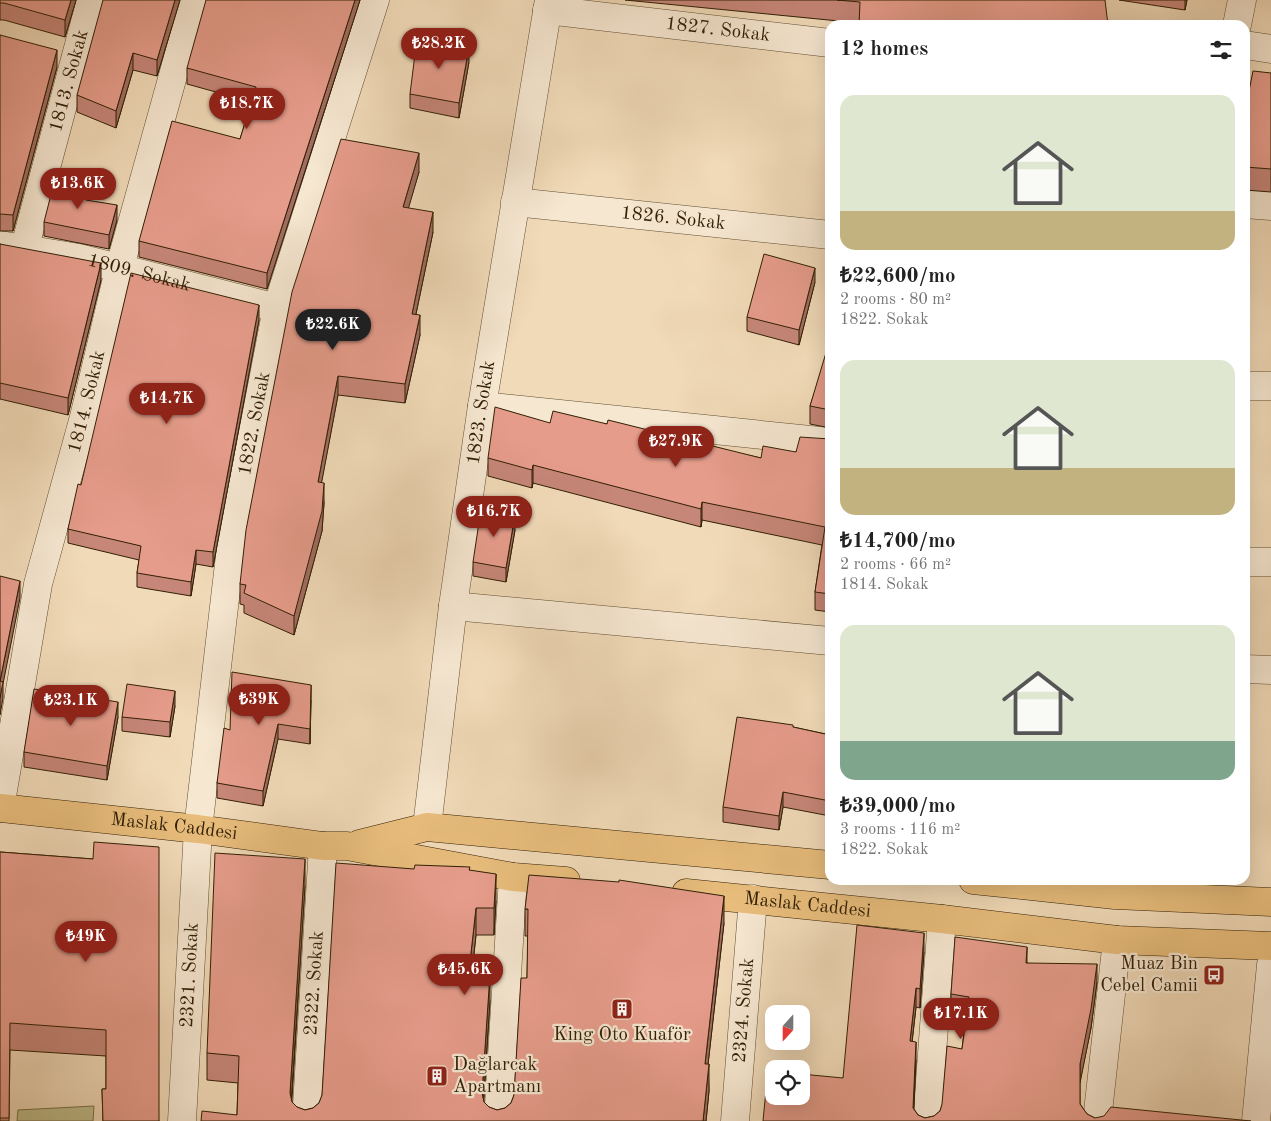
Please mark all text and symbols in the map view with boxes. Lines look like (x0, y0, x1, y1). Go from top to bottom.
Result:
street label: 1827. Sokak (665, 14, 771, 45)
street label: 1813. Sokak (47, 28, 92, 134)
pin: ₺28.2K (398, 28, 480, 70)
text: ₺28.2K (412, 36, 466, 52)
icon: filters (1207, 36, 1235, 64)
text: 12 homes (840, 39, 928, 60)
pin: ₺18.7K (206, 88, 288, 130)
text: ₺18.7K (220, 96, 274, 112)
icon: home (993, 128, 1083, 218)
pin: ₺13.6K (37, 168, 119, 210)
text: ₺13.6K (51, 176, 105, 192)
street label: 1826. Sokak (620, 204, 727, 234)
street label: 1809. Sokak (86, 251, 192, 295)
text: ₺22,600/mo (840, 266, 956, 287)
text: 2 rooms · 80 m² (840, 292, 951, 308)
pin: ₺22.6K (292, 308, 374, 351)
text: 1822. Sokak (840, 312, 928, 328)
text: ₺22.6K (306, 317, 360, 333)
street label: 1814. Sokak (65, 348, 109, 455)
street label: 1823. Sokak (464, 359, 499, 466)
street label: 1822. Sokak (235, 370, 274, 477)
pin: ₺14.7K (126, 382, 208, 425)
text: ₺14.7K (140, 391, 194, 407)
icon: home (993, 393, 1083, 483)
pin: ₺27.9K (635, 426, 717, 468)
text: ₺27.9K (649, 434, 703, 450)
pin: ₺16.7K (453, 496, 535, 538)
text: ₺16.7K (467, 504, 521, 520)
text: ₺14,700/mo (840, 531, 956, 552)
text: 2 rooms · 66 m² (840, 557, 951, 573)
text: 1814. Sokak (840, 577, 928, 593)
icon: home (993, 658, 1083, 748)
pin: ₺23.1K (30, 684, 112, 727)
pin: ₺39K (229, 684, 289, 726)
text: ₺39K (239, 692, 279, 708)
text: ₺23.1K (44, 693, 98, 709)
text: ₺39,000/mo (840, 796, 956, 817)
street label: Maslak Caddesi (110, 810, 239, 844)
text: 3 rooms · 116 m² (840, 822, 960, 838)
text: 1822. Sokak (840, 842, 928, 858)
street label: Maslak Caddesi (743, 889, 872, 921)
pin: ₺49K (56, 920, 116, 963)
street label: 2321. Sokak (178, 922, 202, 1028)
text: ₺49K (66, 929, 106, 945)
street label: 2322. Sokak (302, 930, 327, 1036)
pin: ₺45.6K (424, 954, 506, 996)
place label: Muaz Bin Cebel Camii (1100, 955, 1198, 996)
street label: 2324. Sokak (730, 957, 758, 1064)
text: ₺45.6K (438, 962, 492, 978)
bus stop icon: Muaz Bin Cebel Camii (1202, 963, 1226, 987)
building icon: King Oto Kuaför (610, 997, 634, 1021)
pin: ₺17.1K (920, 998, 1002, 1040)
north arrow (765, 1005, 810, 1050)
map controls (765, 1005, 810, 1105)
text: ₺17.1K (934, 1006, 988, 1022)
place label: King Oto Kuaför (553, 1026, 691, 1045)
place label: Dağlarcak Apartmanı (453, 1056, 541, 1097)
button: locate (765, 1060, 810, 1105)
building icon: Dağlarcak Apartmanı (425, 1064, 449, 1088)

